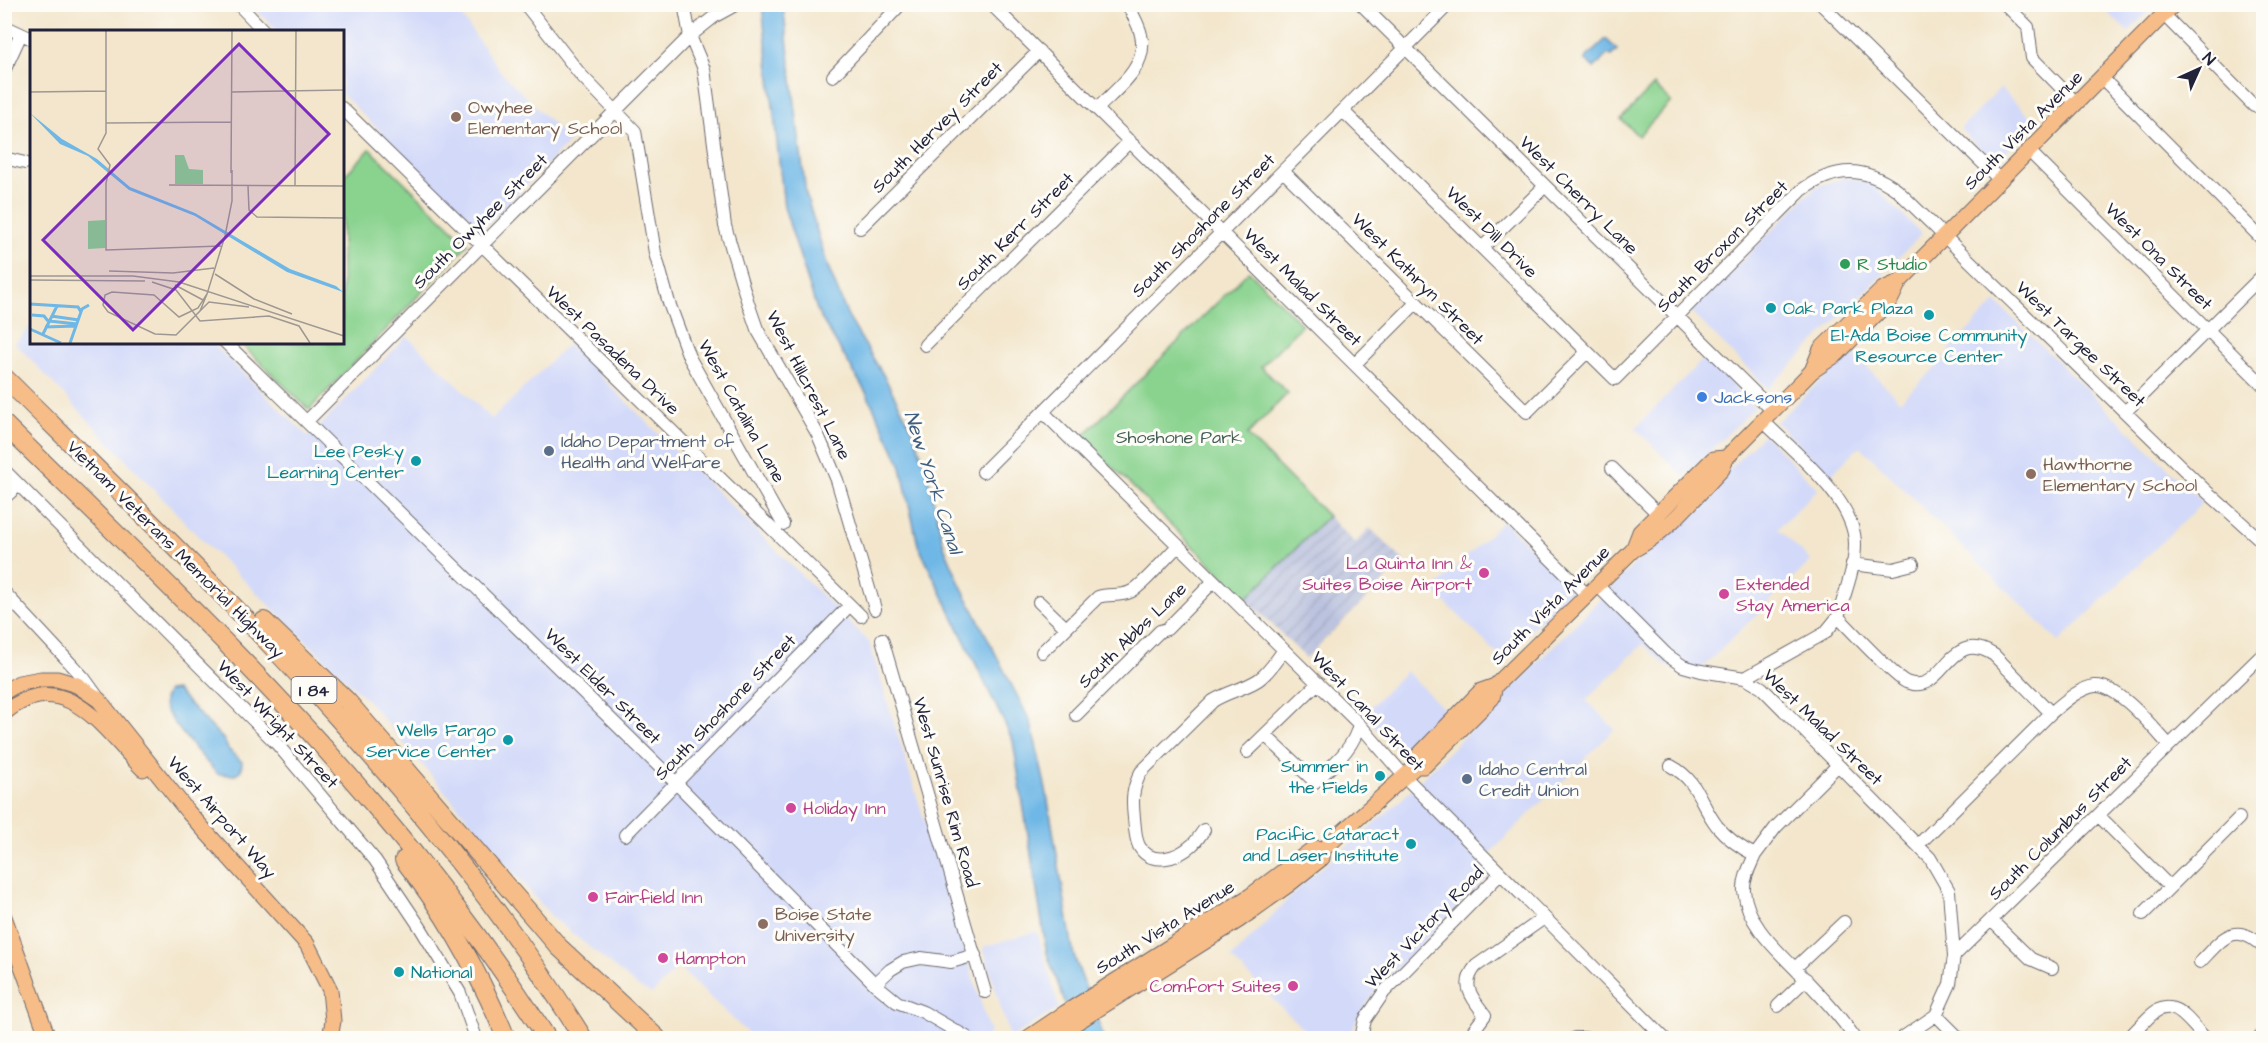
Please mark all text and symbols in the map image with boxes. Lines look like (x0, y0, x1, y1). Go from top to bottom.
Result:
inset map (30, 30, 344, 344)
north arrow (2169, 39, 2229, 99)
text: N (2198, 48, 2220, 70)
street label: South Hervey Street (866, 56, 1010, 199)
street label: South Vista Avenue (1958, 65, 2089, 196)
place label: Owyhee Elementary School (468, 95, 623, 142)
marker: Owyhee Elementary School (449, 110, 463, 124)
street label: West Cherry Lane (1513, 130, 1644, 261)
street label: South Shoshone Street (1126, 147, 1281, 303)
street label: South Owyhee Street (407, 148, 555, 295)
street label: South Kerr Street (951, 166, 1080, 296)
street label: South Broxon Street (1651, 174, 1794, 318)
street label: West Dill Drive (1440, 181, 1543, 284)
street label: West Ona Street (2099, 197, 2219, 316)
street label: West Kathryn Street (1345, 208, 1490, 352)
street label: West Malad Street (1238, 223, 1368, 353)
place label: R Studio (1857, 252, 1927, 277)
marker: R Studio (1838, 257, 1852, 271)
street label: West Targee Street (2009, 276, 2152, 414)
street label: West Pasadena Drive (540, 280, 685, 421)
place label: Oak Park Plaza (1783, 296, 1913, 321)
marker: Oak Park Plaza (1764, 301, 1778, 315)
street label: West Hillcrest Lane (760, 306, 857, 464)
marker: El-Ada Boise Community Resource Center (1922, 308, 1936, 322)
place label: El-Ada Boise Community Resource Center (1831, 323, 2027, 369)
street label: West Catalina Lane (692, 335, 791, 487)
place label: Jacksons (1714, 385, 1792, 410)
marker: Jacksons (1695, 390, 1709, 404)
water label: New York Canal (897, 407, 970, 560)
park label: Shoshone Park (1116, 425, 1242, 450)
place label: Idaho Department of Health and Welfare (561, 429, 735, 475)
street label: Vietnam Veterans Memorial Highway (60, 435, 290, 665)
place label: Lee Pesky Learning Center (267, 439, 404, 486)
marker: Idaho Department of Health and Welfare (542, 444, 556, 458)
place label: Hawthorne Elementary School (2043, 452, 2198, 499)
marker: Lee Pesky Learning Center (409, 454, 423, 468)
marker: Hawthorne Elementary School (2024, 467, 2038, 481)
street label: South Vista Avenue (1485, 540, 1616, 671)
place label: La Quinta Inn & Suites Boise Airport (1302, 551, 1473, 597)
marker: La Quinta Inn & Suites Boise Airport (1477, 566, 1491, 580)
place label: Extended Stay America (1736, 572, 1850, 619)
street label: South Abbs Lane (1072, 577, 1192, 694)
marker: Extended Stay America (1717, 587, 1731, 601)
street label: West Elder Street (539, 623, 667, 751)
street label: South Shoshone Street (649, 628, 802, 786)
street label: West Canal Street (1305, 646, 1430, 777)
street label: West Wright Street (210, 654, 345, 795)
street label: West Malad Street (1757, 663, 1889, 792)
road number: I 84 (292, 677, 336, 703)
street label: West Sunrise Rim Road (906, 694, 985, 890)
place label: Wells Fargo Service Center (366, 718, 496, 764)
marker: Wells Fargo Service Center (501, 733, 515, 747)
street label: South Columbus Street (1983, 750, 2138, 906)
street label: West Airport Way (161, 751, 282, 885)
place label: Summer in the Fields (1281, 754, 1368, 800)
place label: Idaho Central Credit Union (1479, 757, 1587, 803)
marker: Summer in the Fields (1373, 769, 1387, 783)
marker: Idaho Central Credit Union (1460, 772, 1474, 786)
place label: Holiday Inn (803, 796, 886, 822)
marker: Holiday Inn (784, 801, 798, 815)
place label: Pacific Cataract and Laser Institute (1243, 822, 1400, 868)
marker: Pacific Cataract and Laser Institute (1404, 837, 1418, 851)
street label: West Victory Road (1359, 861, 1490, 995)
street label: South Vista Avenue (1091, 874, 1240, 980)
place label: Fairfield Inn (605, 885, 702, 910)
marker: Fairfield Inn (586, 890, 600, 904)
place label: Boise State University (775, 902, 872, 949)
marker: Boise State University (756, 917, 770, 931)
place label: Hampton (675, 946, 746, 971)
marker: Hampton (656, 951, 670, 965)
place label: National (411, 960, 473, 985)
marker: National (392, 965, 406, 979)
place label: Comfort Suites (1149, 974, 1281, 999)
marker: Comfort Suites (1286, 979, 1300, 993)

